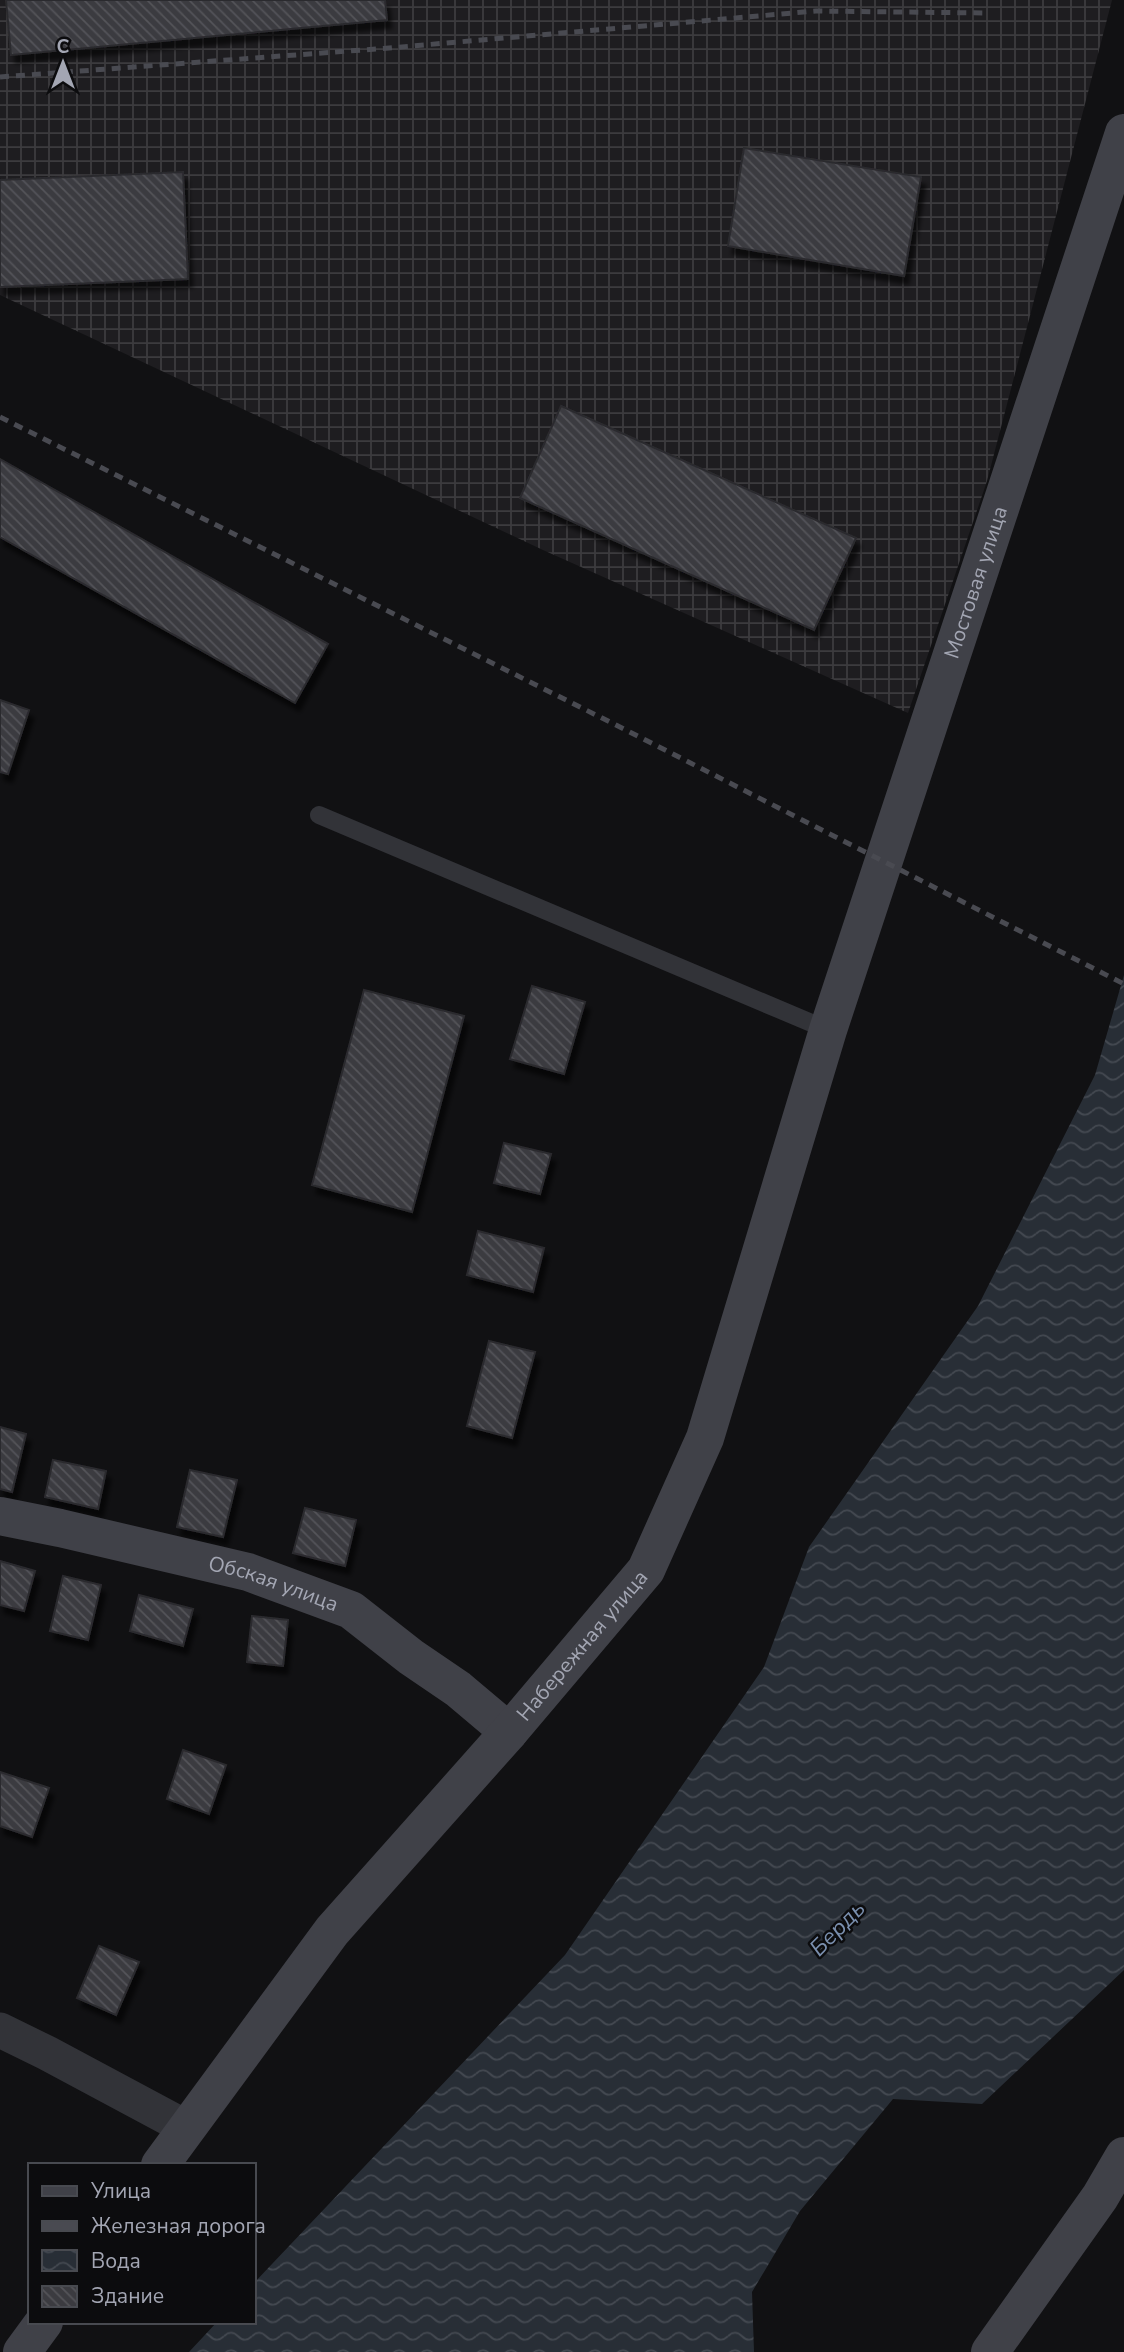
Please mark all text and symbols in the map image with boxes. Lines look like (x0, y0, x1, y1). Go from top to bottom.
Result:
north arrow (28, 28, 98, 98)
text: С (57, 34, 70, 60)
street label: Мостовая улица (937, 502, 1014, 662)
street label: Обская улица (206, 1549, 342, 1618)
street label: Набережная улица (510, 1564, 654, 1727)
water label: Бердь (803, 1894, 872, 1963)
legend (28, 2163, 256, 2324)
text: Улица (90, 2177, 151, 2205)
text: Железная дорога (91, 2212, 266, 2240)
text: Вода (91, 2247, 141, 2275)
text: Здание (91, 2282, 164, 2310)

